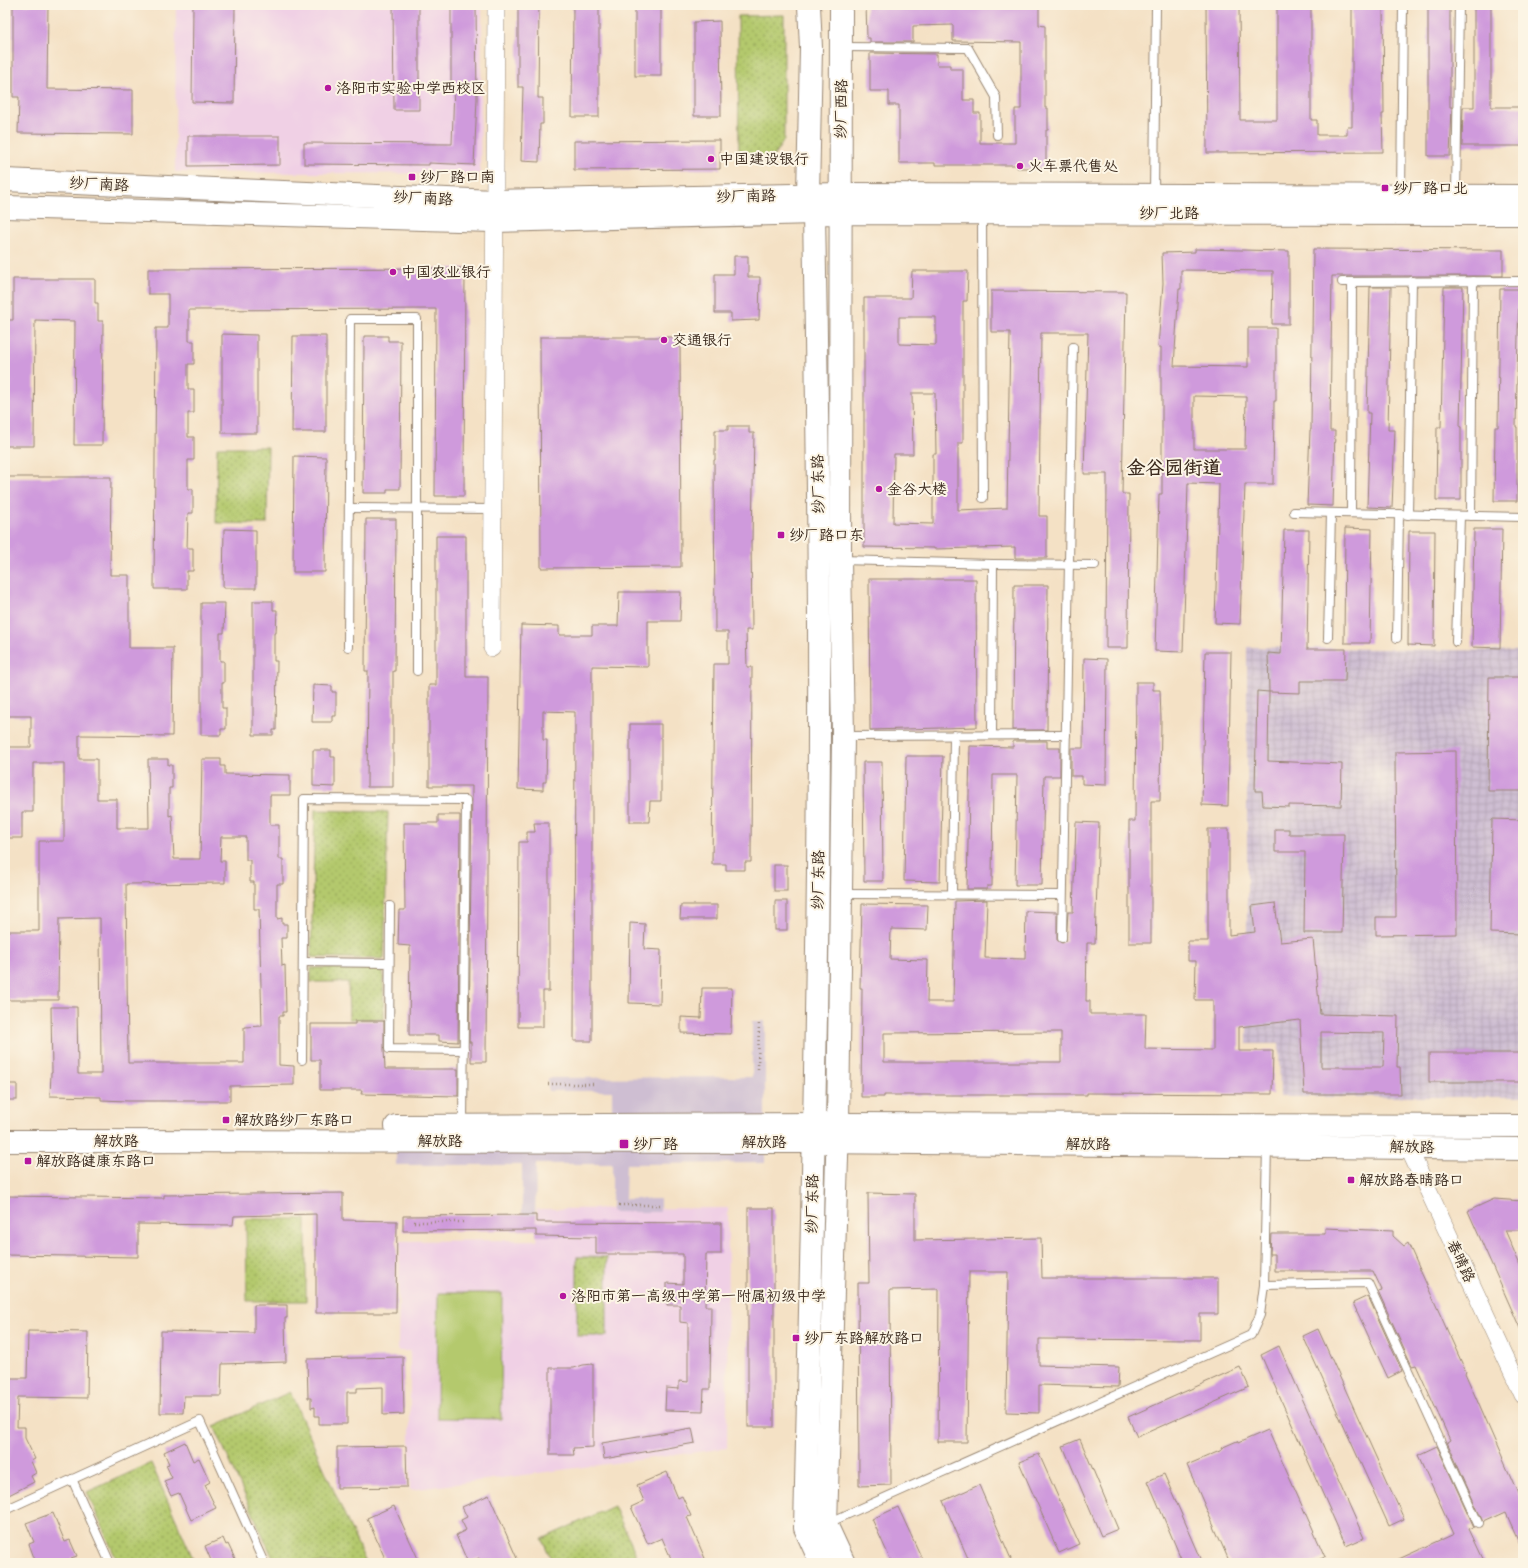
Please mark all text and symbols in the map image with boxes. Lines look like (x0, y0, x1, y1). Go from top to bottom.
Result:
place label: 洛阳市实验中学西校区 (336, 78, 486, 99)
street label: 纱厂西路 (830, 79, 853, 139)
marker: 洛阳市实验中学西校区 (323, 83, 333, 93)
place label: 中国建设银行 (719, 149, 809, 170)
marker: 中国建设银行 (706, 154, 716, 164)
place label: 火车票代售处 (1028, 156, 1118, 177)
marker: 火车票代售处 (1015, 161, 1025, 171)
place label: 纱厂路口南 (420, 167, 495, 188)
street label: 纱厂南路 (68, 172, 129, 197)
marker: 纱厂路口南 (407, 172, 417, 182)
place label: 纱厂路口北 (1393, 178, 1468, 199)
marker: 纱厂路口北 (1380, 183, 1390, 193)
street label: 纱厂南路 (716, 185, 776, 208)
street label: 纱厂南路 (392, 186, 453, 211)
street label: 纱厂北路 (1139, 203, 1199, 224)
place label: 中国农业银行 (401, 262, 491, 283)
marker: 中国农业银行 (388, 267, 398, 277)
place label: 交通银行 (672, 330, 732, 351)
marker: 交通银行 (659, 335, 669, 345)
street label: 纱厂东路 (807, 454, 830, 514)
district label: 金谷园街道 (1126, 455, 1222, 482)
place label: 金谷大楼 (887, 479, 947, 500)
marker: 金谷大楼 (874, 484, 884, 494)
place label: 纱厂路口东 (789, 525, 864, 546)
marker: 纱厂路口东 (776, 530, 786, 540)
street label: 纱厂东路 (807, 850, 830, 910)
place label: 解放路纱厂东路口 (234, 1110, 354, 1131)
marker: 解放路纱厂东路口 (221, 1115, 231, 1125)
street label: 解放路 (93, 1131, 139, 1152)
street label: 解放路 (417, 1131, 463, 1152)
street label: 解放路 (741, 1132, 787, 1153)
place label: 纱厂路 (633, 1134, 678, 1155)
street label: 解放路 (1065, 1134, 1111, 1155)
street label: 解放路 (1389, 1137, 1435, 1158)
marker: 纱厂路 (618, 1138, 630, 1150)
place label: 解放路健康东路口 (36, 1151, 156, 1172)
marker: 解放路健康东路口 (23, 1156, 33, 1166)
place label: 解放路春晴路口 (1359, 1170, 1464, 1191)
street label: 纱厂东路 (801, 1174, 824, 1234)
marker: 解放路春晴路口 (1346, 1175, 1356, 1185)
street label: 春晴路 (1442, 1236, 1480, 1286)
place label: 洛阳市第一高级中学第一附属初级中学 (571, 1286, 826, 1307)
marker: 洛阳市第一高级中学第一附属初级中学 (558, 1291, 568, 1301)
place label: 纱厂东路解放路口 (804, 1328, 924, 1349)
marker: 纱厂东路解放路口 (791, 1333, 801, 1343)

